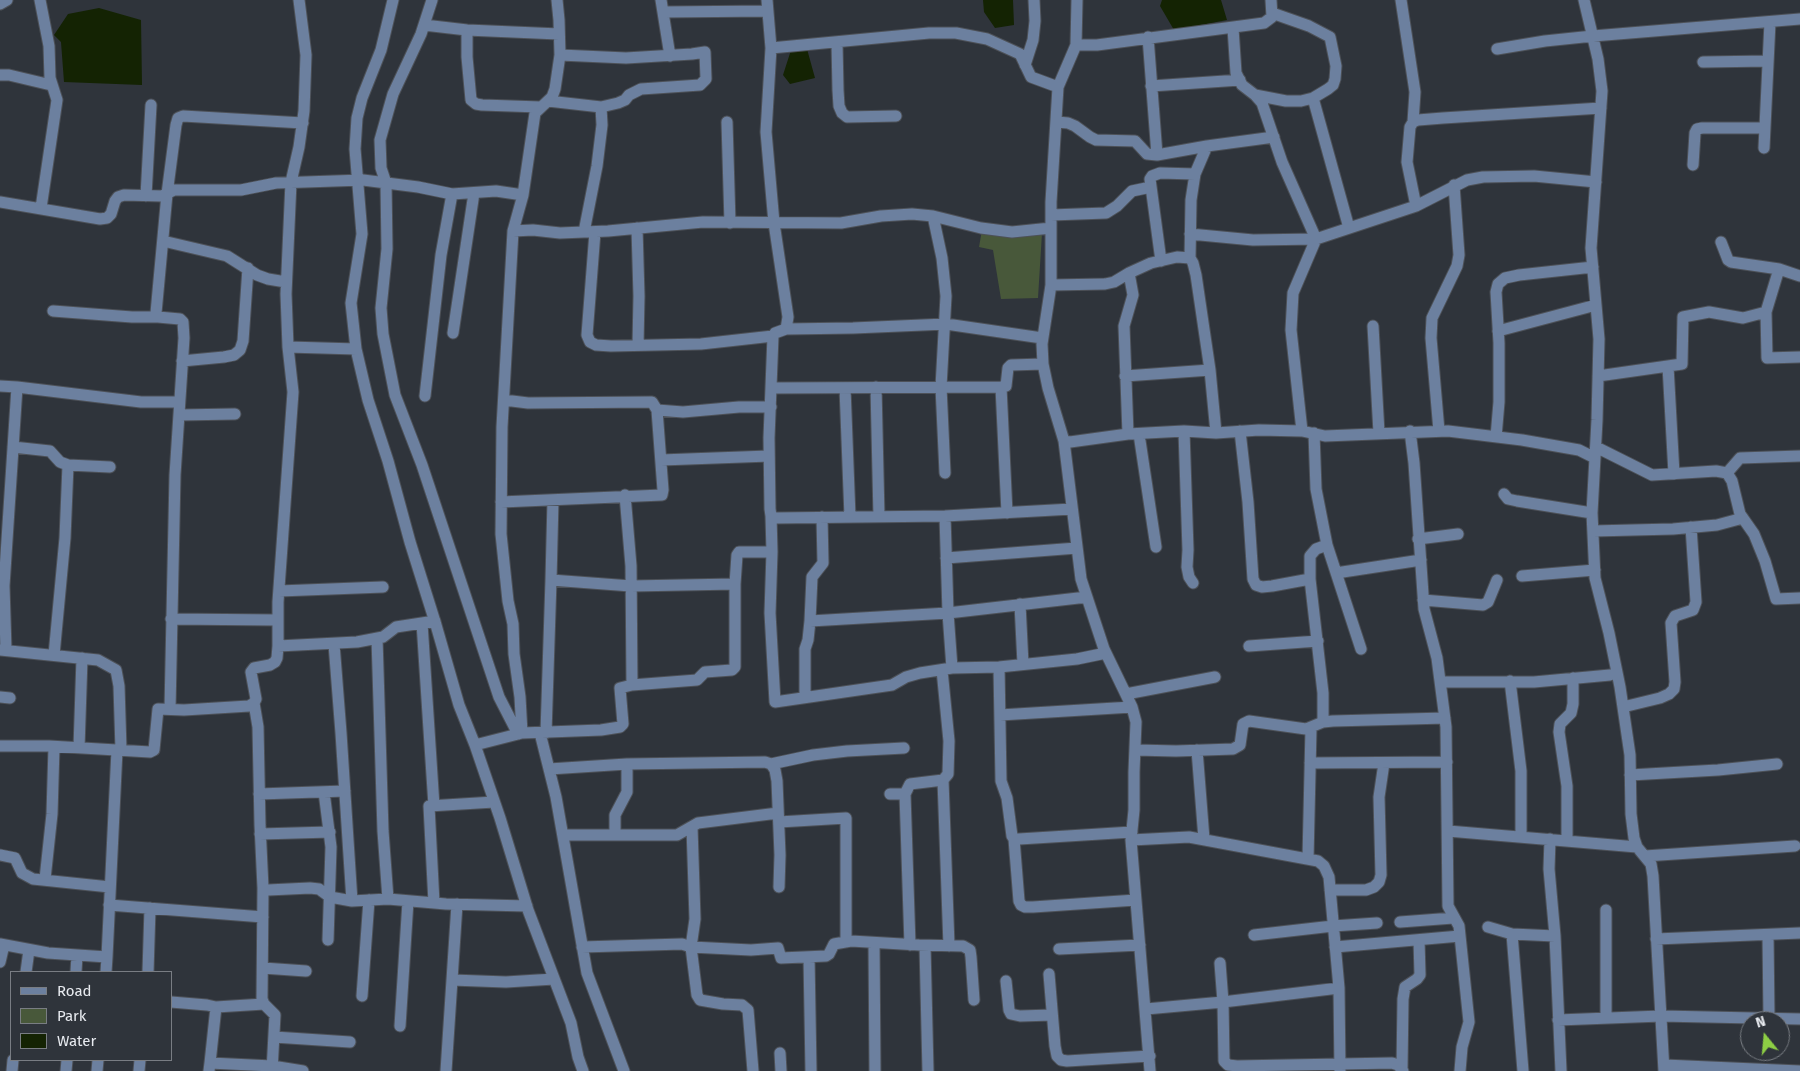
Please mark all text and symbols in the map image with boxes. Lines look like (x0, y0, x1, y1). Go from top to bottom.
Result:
legend (10, 971, 172, 1061)
text: Road (57, 982, 92, 1000)
text: Park (57, 1007, 87, 1025)
north arrow (1740, 1011, 1790, 1061)
text: N (1754, 1013, 1768, 1032)
text: Water (57, 1032, 96, 1050)

